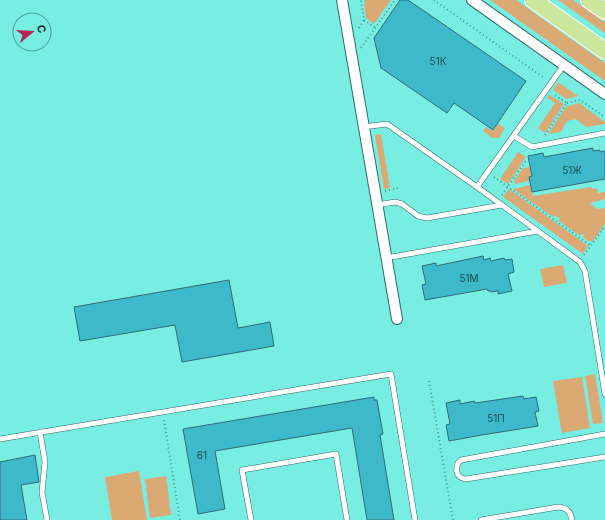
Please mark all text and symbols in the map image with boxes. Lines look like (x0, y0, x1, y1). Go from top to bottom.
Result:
north arrow (12, 12, 52, 52)
text: С (34, 23, 49, 35)
house number: 51К (430, 55, 447, 67)
house number: 51Ж (562, 164, 582, 176)
house number: 51М (459, 272, 479, 284)
house number: 51П (487, 412, 505, 424)
house number: 61 (197, 449, 207, 461)

